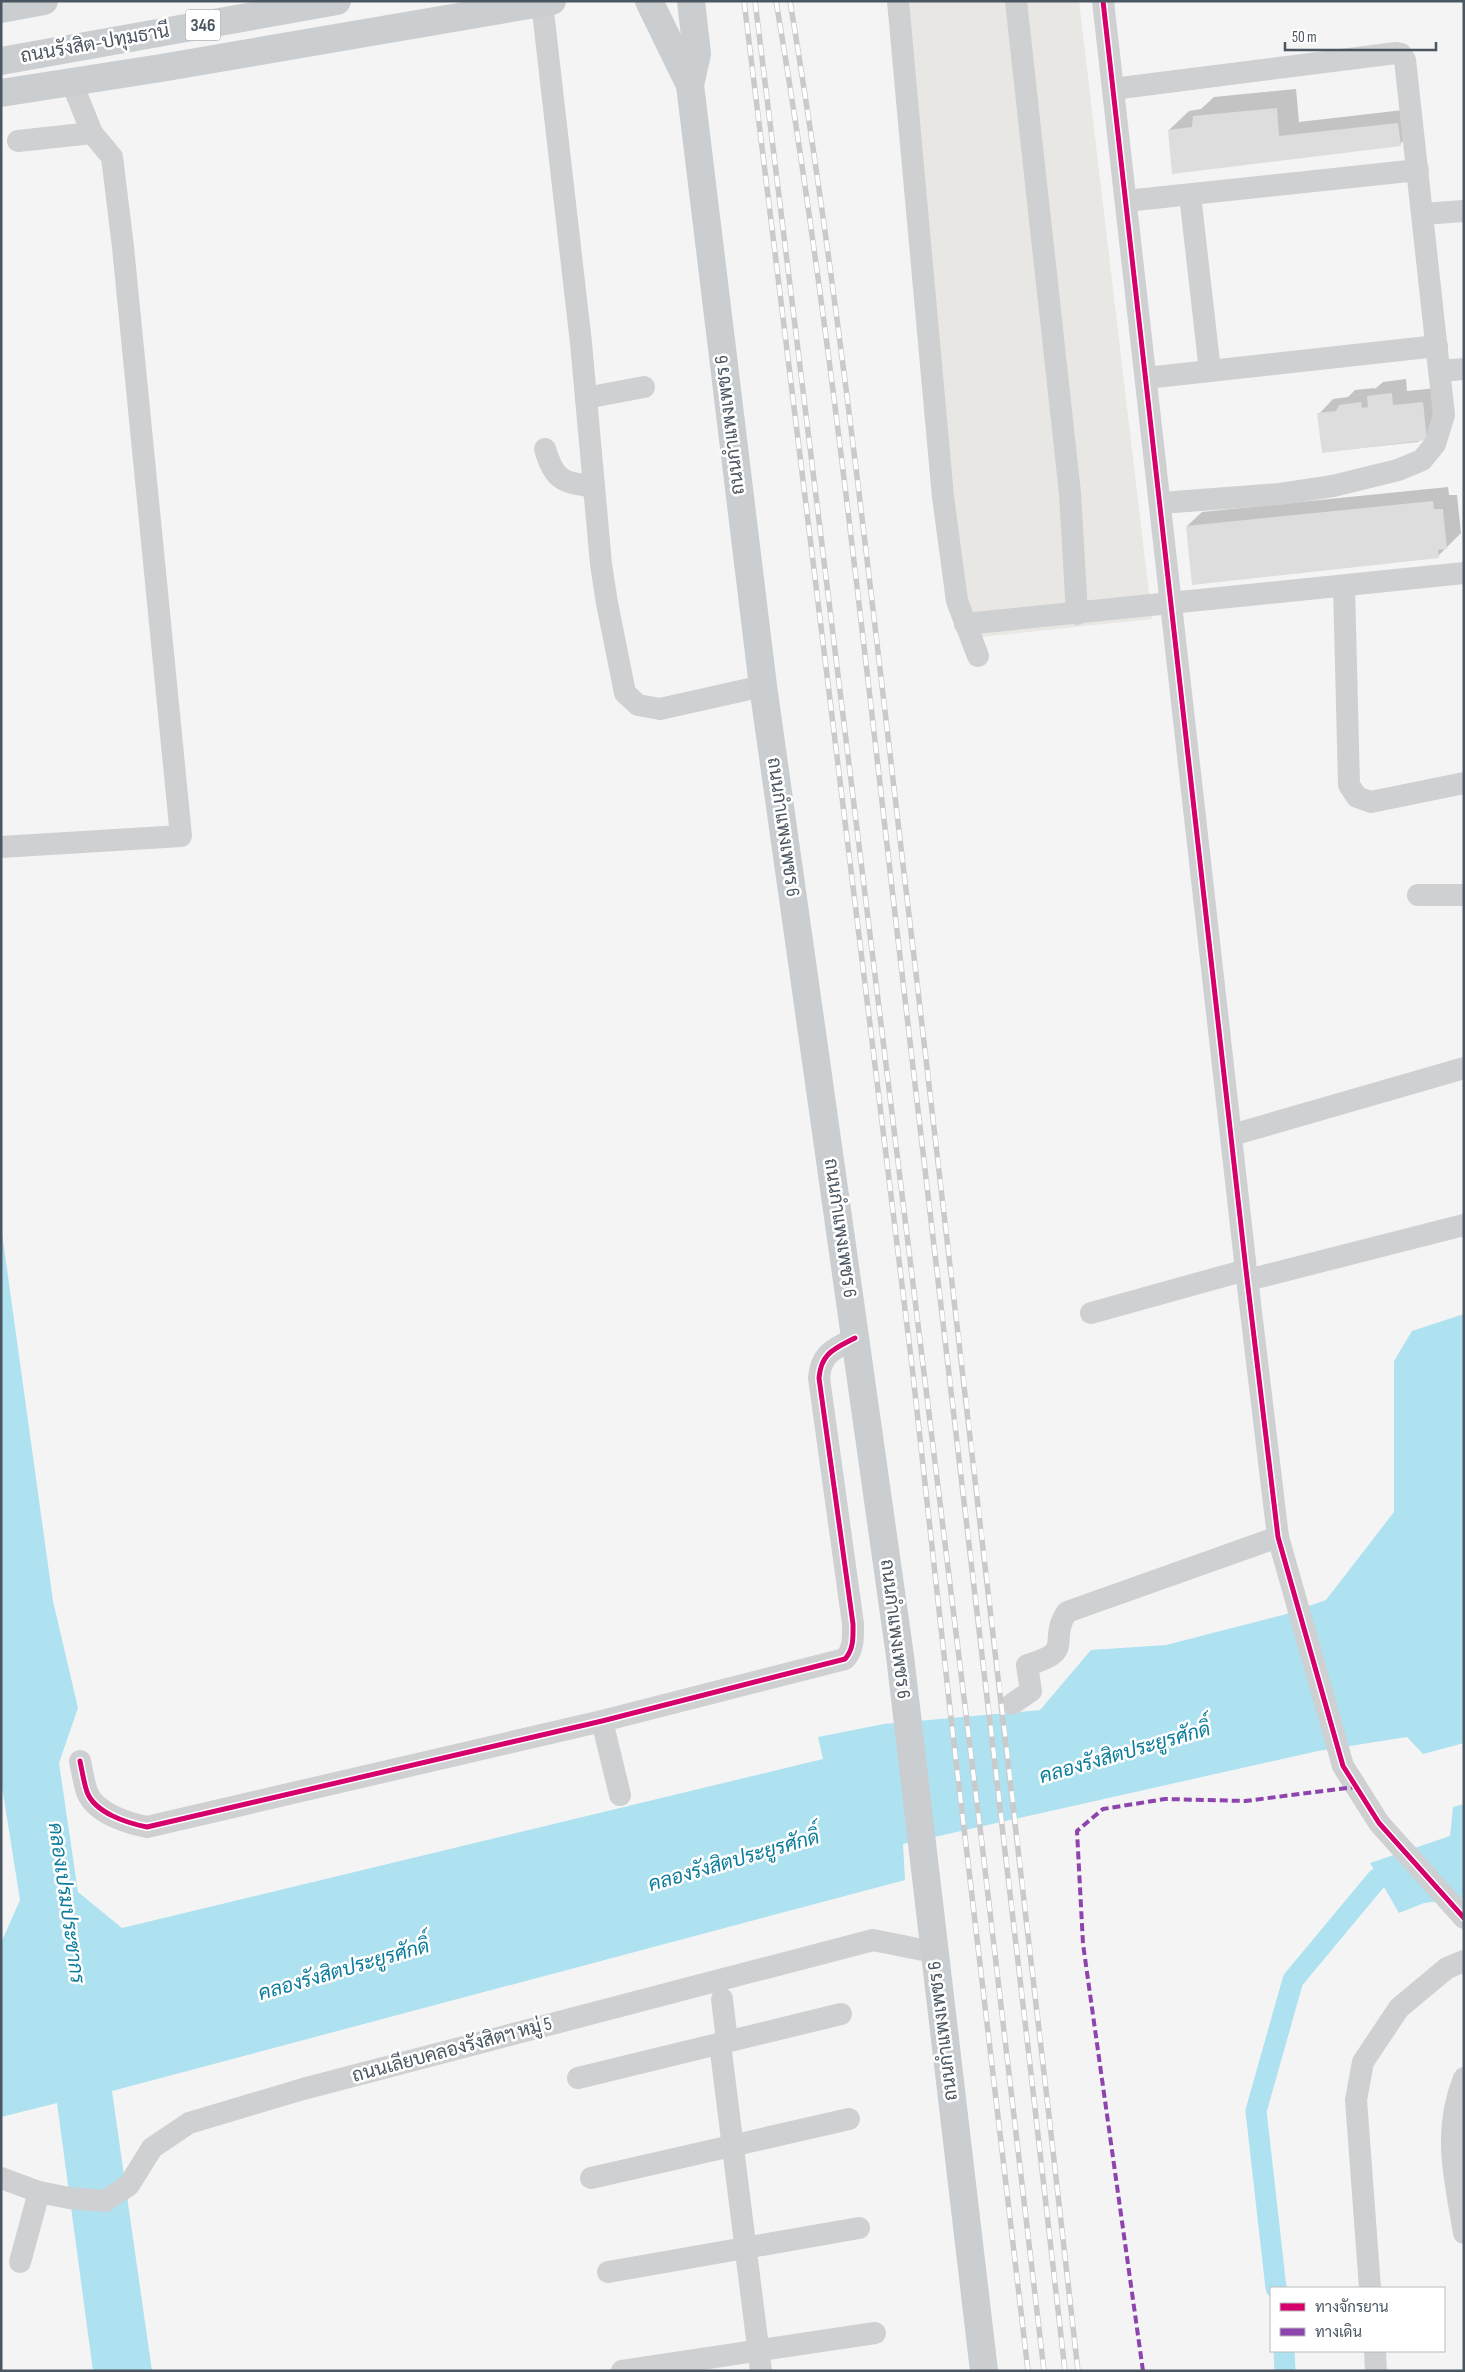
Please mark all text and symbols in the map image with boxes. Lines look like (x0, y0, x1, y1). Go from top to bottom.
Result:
road number: 346 (186, 10, 220, 40)
street label: ถนนรังสิต-ปทุมธานี (18, 18, 171, 68)
scale bar (1285, 20, 1436, 52)
text: 50 m (1292, 28, 1317, 47)
street label: ถนนกำแพงเพชร 6 (710, 354, 750, 496)
street label: ถนนกำแพงเพชร 6 (762, 756, 804, 898)
street label: ถนนกำแพงเพชร 6 (819, 1157, 861, 1299)
street label: ถนนกำแพงเพชร 6 (875, 1558, 915, 1700)
water label: คลองรังสิตประยูรศักดิ์ (1035, 1709, 1217, 1791)
water label: คลองรังสิตประยูรศักดิ์ (644, 1817, 826, 1899)
water label: คลองเปรมประชากร (43, 1821, 89, 1986)
water label: คลองรังสิตประยูรศักดิ์ (254, 1926, 436, 2008)
street label: ถนนกำแพงเพชร 6 (923, 1960, 963, 2102)
street label: ถนนเลียบคลองรังสิตฯ หมู่ 5 (349, 2010, 555, 2089)
legend (1270, 2287, 1445, 2352)
text: ทางจักรยาน (1315, 2298, 1389, 2317)
text: ทางเดิน (1315, 2323, 1362, 2342)

